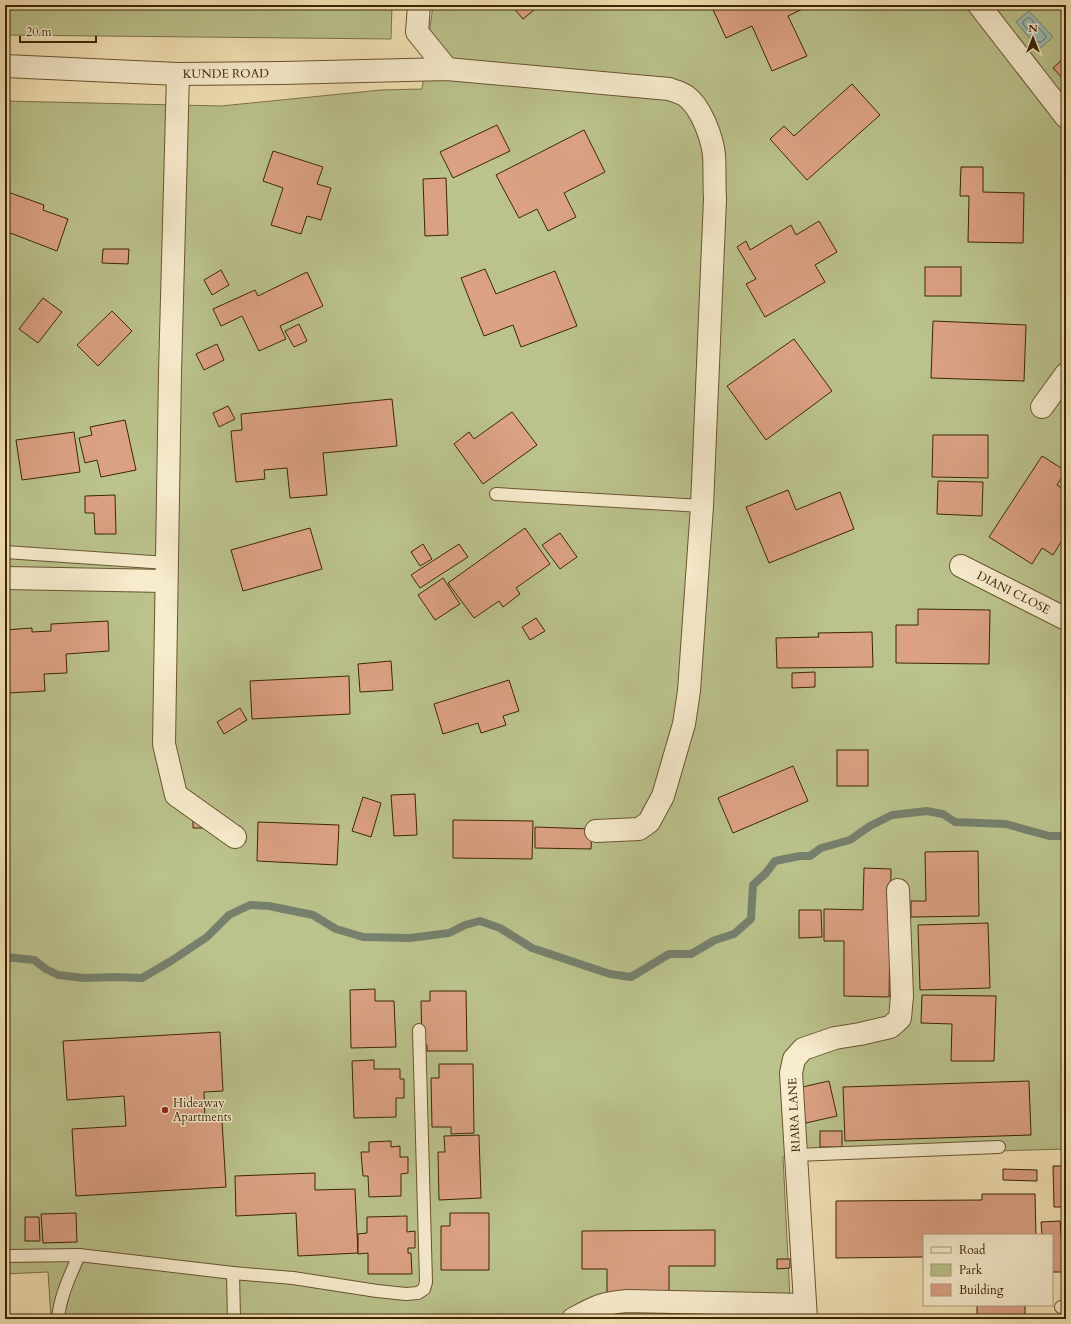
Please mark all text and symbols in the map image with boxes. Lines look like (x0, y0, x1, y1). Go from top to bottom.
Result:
scale bar (20, 18, 96, 44)
north arrow (1013, 18, 1053, 58)
text: N (1028, 21, 1038, 36)
text: 20 m (26, 24, 53, 40)
street label: KUNDE ROAD (183, 65, 269, 82)
street label: DIANI CLOSE (974, 567, 1053, 618)
street label: RIARA LANE (784, 1077, 804, 1153)
place label: Hideaway Apartments (173, 1095, 232, 1125)
marker: Hideaway Apartments (160, 1105, 170, 1115)
legend (923, 1234, 1053, 1306)
text: Road (959, 1242, 986, 1258)
text: Park (959, 1262, 983, 1278)
text: Building (959, 1282, 1004, 1298)

